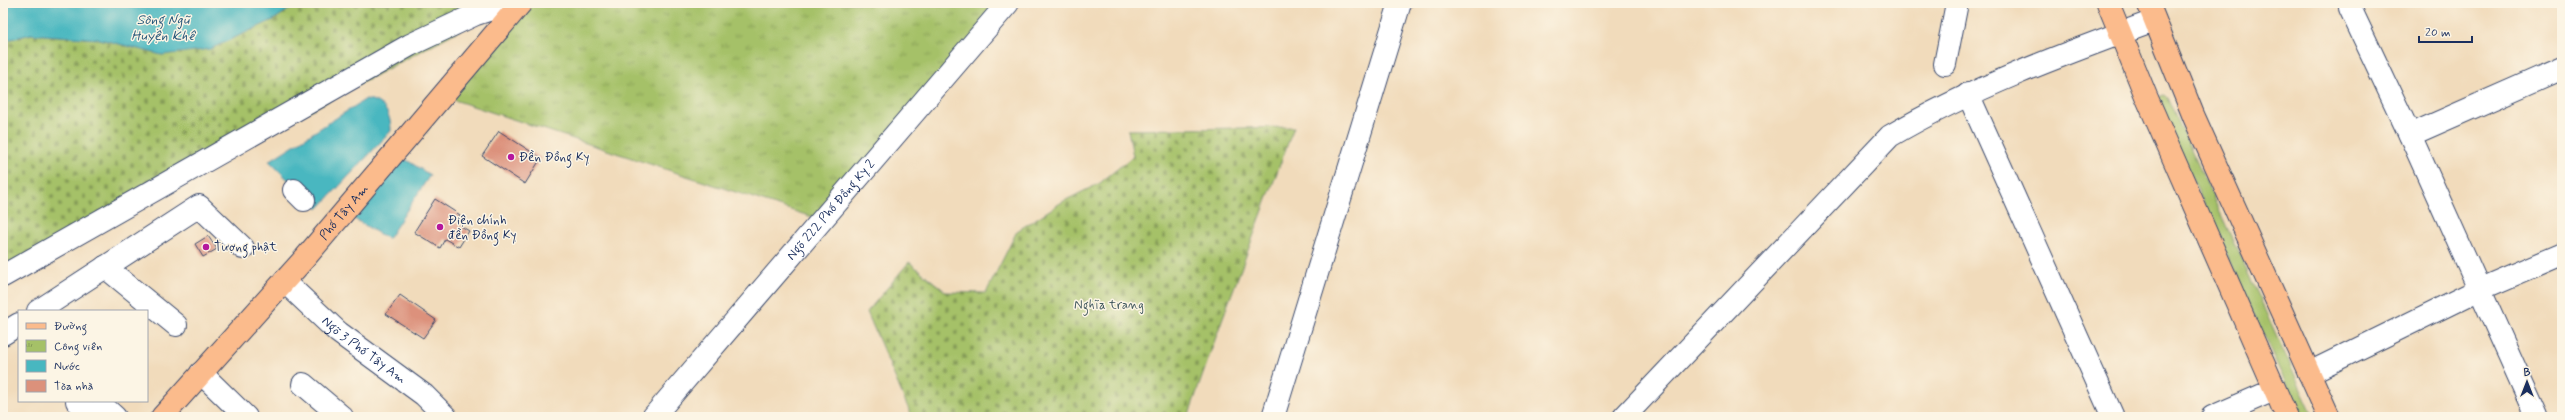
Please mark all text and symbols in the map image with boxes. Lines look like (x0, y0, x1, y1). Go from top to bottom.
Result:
water label: Sông Ngũ Huyện Khê (131, 11, 197, 45)
scale bar (2419, 18, 2472, 44)
text: 20 m (2425, 25, 2451, 41)
place label: Đền Đồng Kỵ (519, 149, 589, 168)
marker: Đền Đồng Kỵ (506, 152, 516, 162)
street label: Ngõ 222 Phố Đồng Kỵ 2 (783, 155, 879, 264)
street label: Phố Tây Am (315, 181, 372, 244)
place label: Điện chính đền Đồng Kỵ (448, 212, 516, 246)
marker: Điện chính đền Đồng Kỵ (435, 222, 445, 232)
place label: Tượng phật (214, 239, 277, 258)
marker: Tượng phật (201, 242, 211, 252)
park label: Nghĩa trang (1074, 297, 1144, 316)
legend (18, 310, 148, 402)
street label: Ngõ 3 Phố Tây Am (318, 313, 410, 388)
text: Đường (54, 319, 87, 336)
text: Công viên (54, 339, 102, 356)
text: Nước (54, 359, 80, 375)
north arrow (2507, 362, 2547, 402)
text: B (2524, 366, 2531, 380)
text: Tòa nhà (54, 379, 94, 395)

